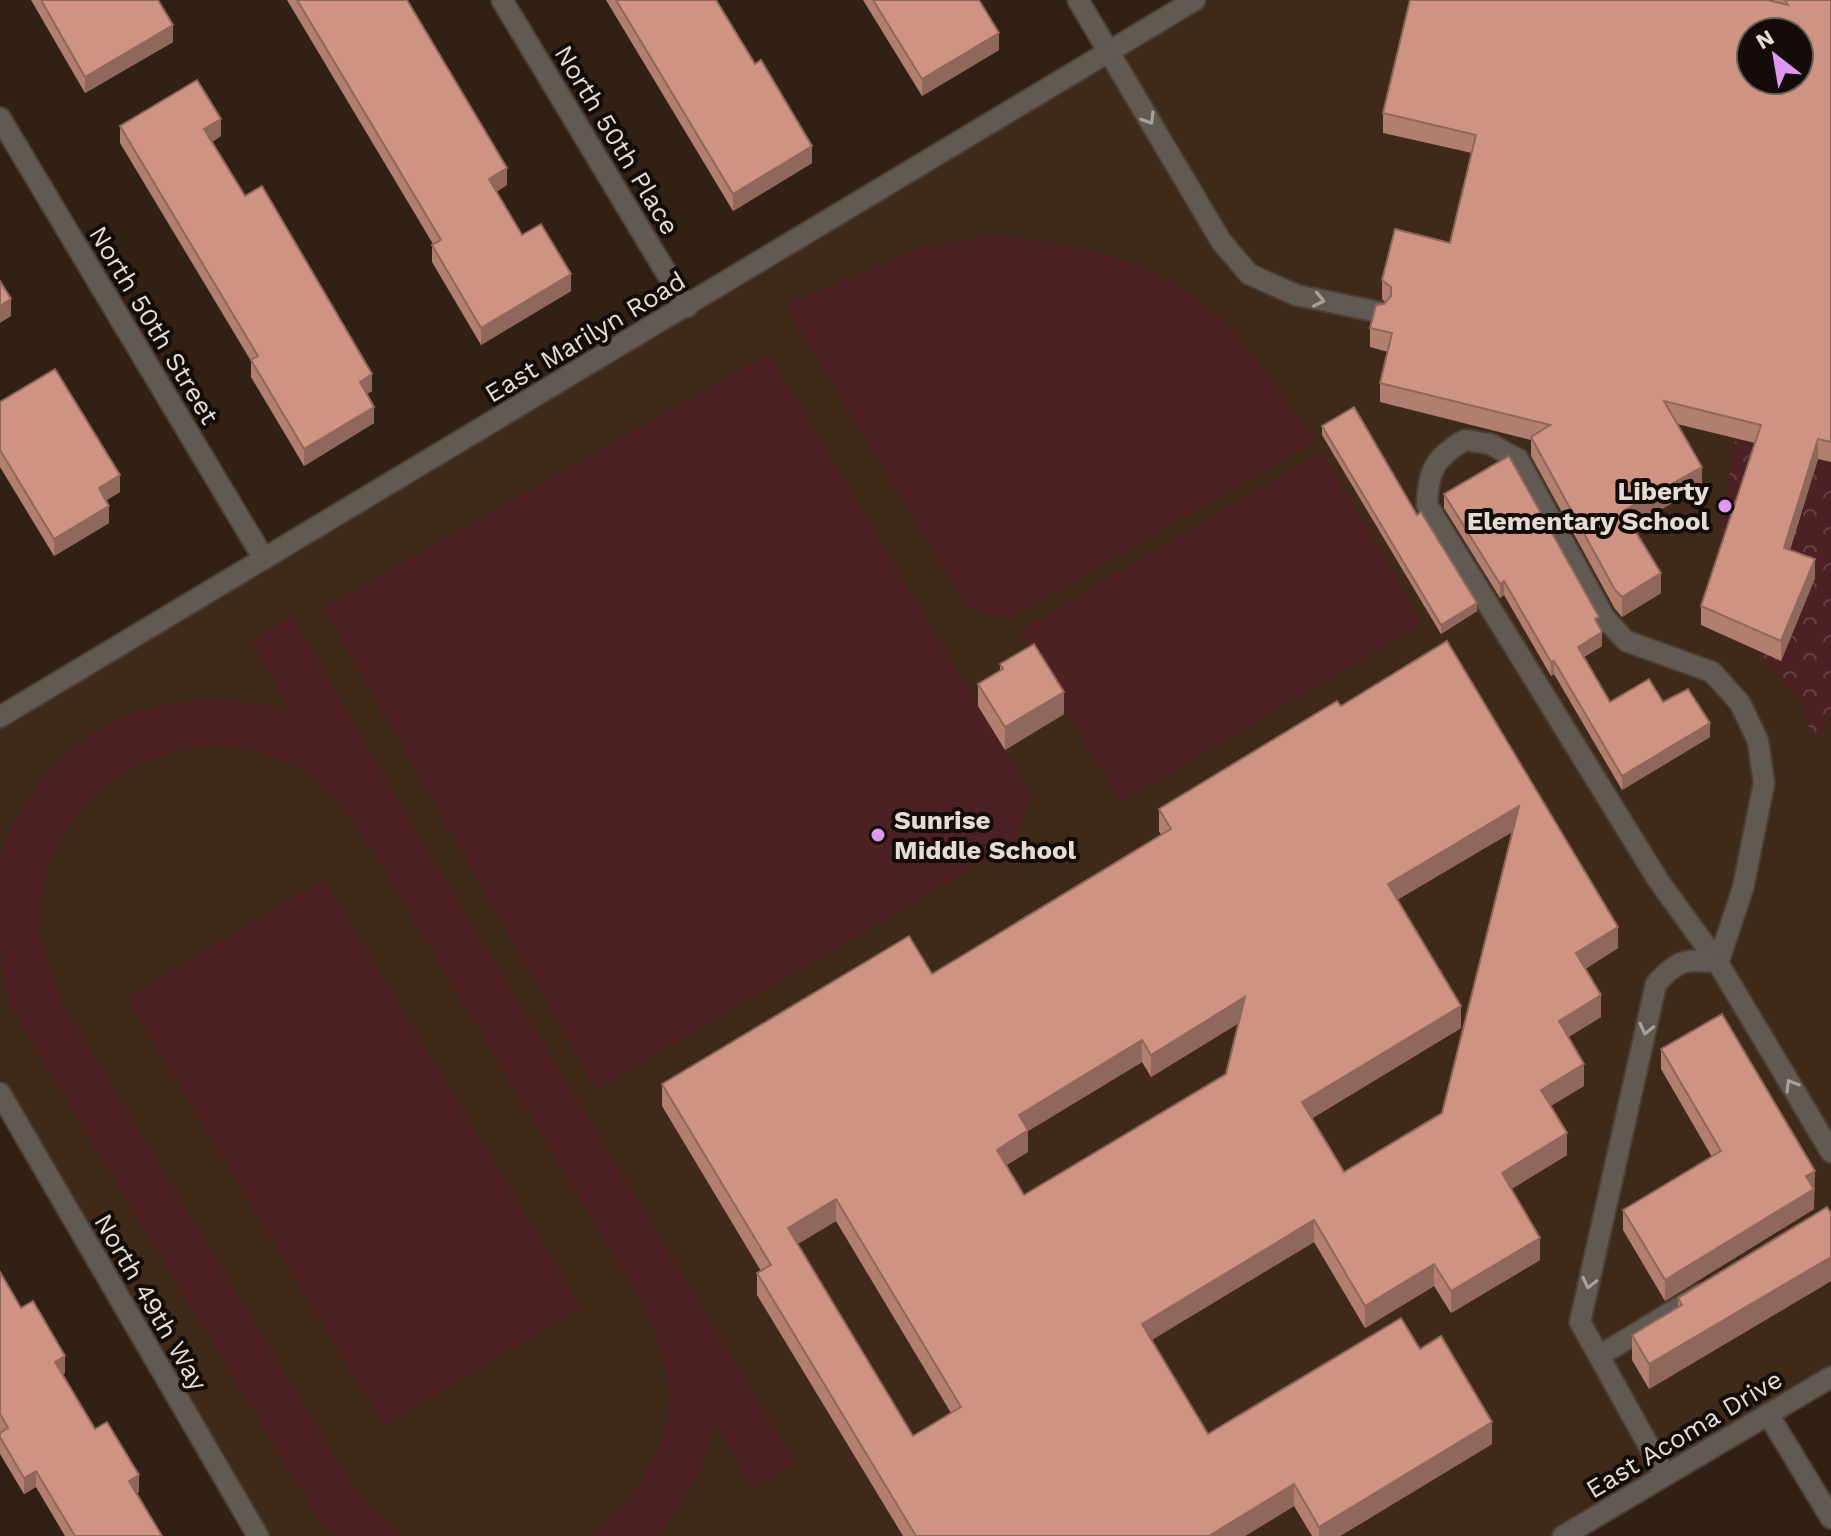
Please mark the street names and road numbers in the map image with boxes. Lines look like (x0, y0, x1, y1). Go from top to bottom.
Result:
street label: North 50th Place (549, 40, 685, 240)
street label: North 50th Street (83, 221, 225, 429)
street label: East Marilyn Road (479, 265, 691, 409)
street label: North 49th Way (88, 1208, 214, 1396)
street label: East Acoma Drive (1581, 1364, 1787, 1504)

